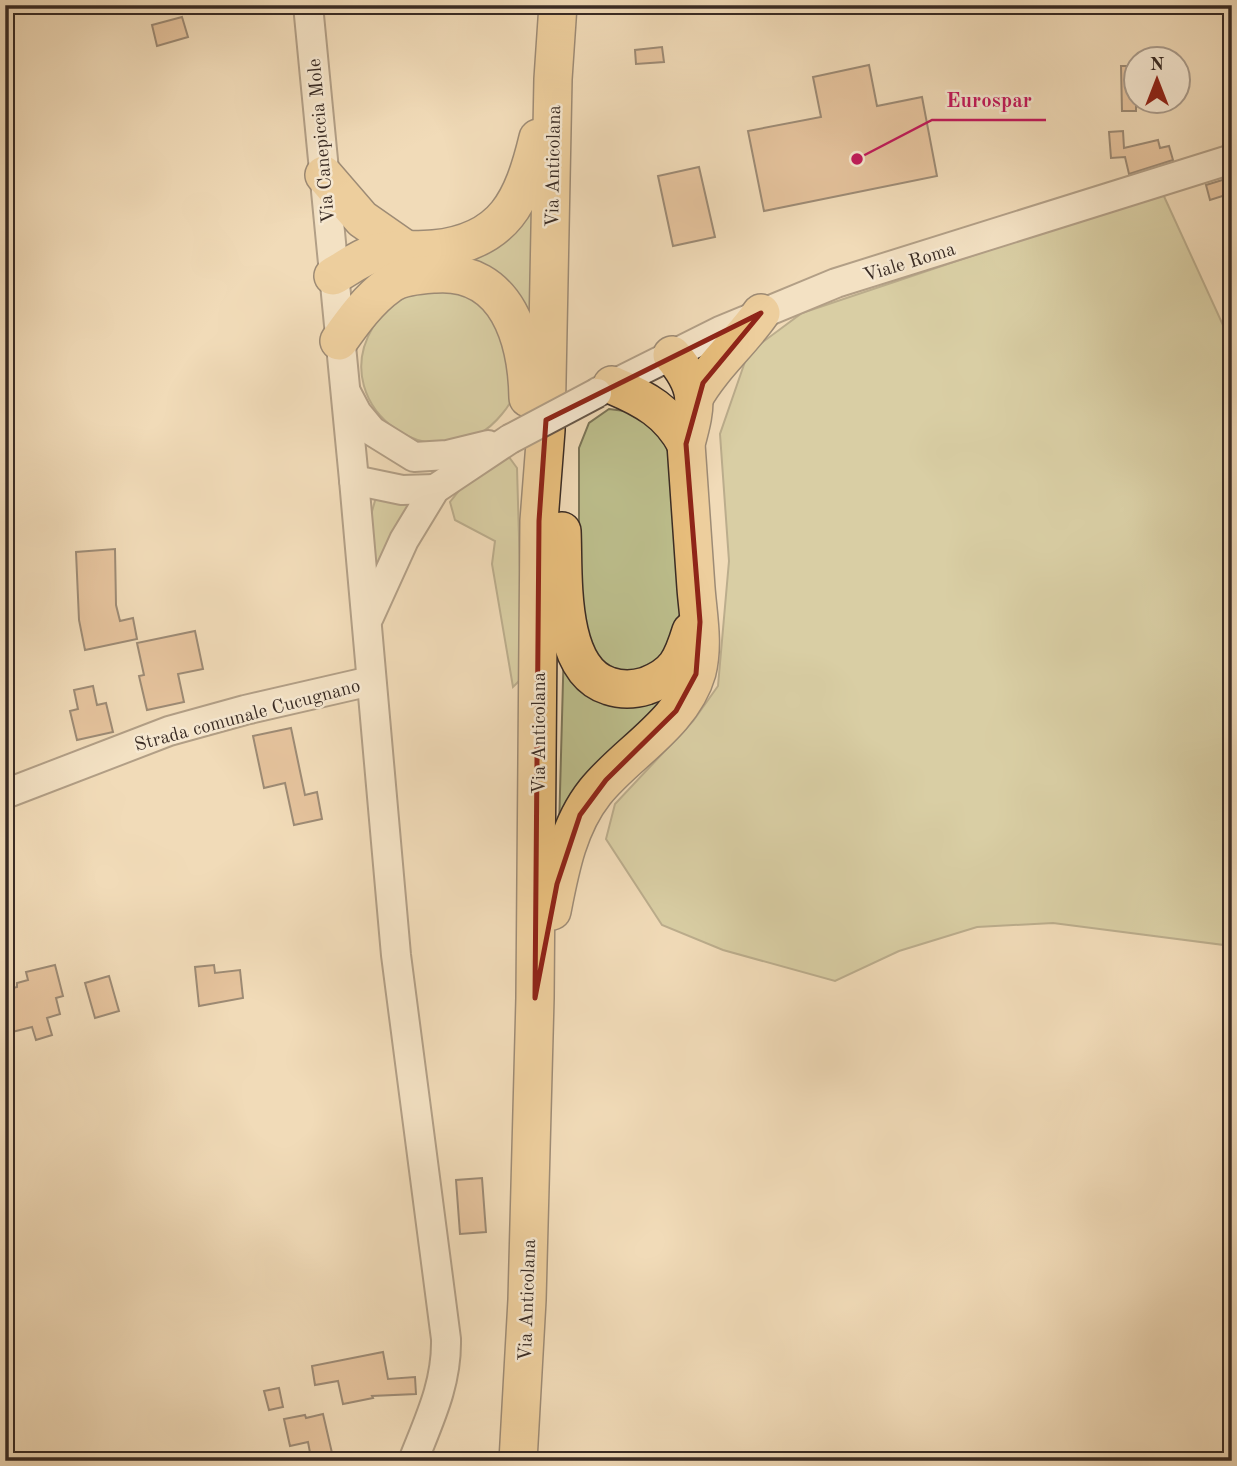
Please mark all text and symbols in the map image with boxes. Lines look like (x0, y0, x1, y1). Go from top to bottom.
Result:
north arrow (1122, 46, 1192, 116)
text: N (1150, 56, 1165, 75)
street label: Via Canepiccia Mole (306, 58, 339, 224)
callout: Eurospar (932, 78, 1046, 120)
text: Eurospar (946, 91, 1032, 112)
street label: Via Anticolana (544, 104, 565, 227)
street label: Viale Roma (862, 240, 959, 286)
street label: Via Anticolana (531, 671, 550, 794)
street label: Strada comunale Cucugnano (133, 677, 363, 756)
street label: Via Anticolana (517, 1238, 540, 1361)

